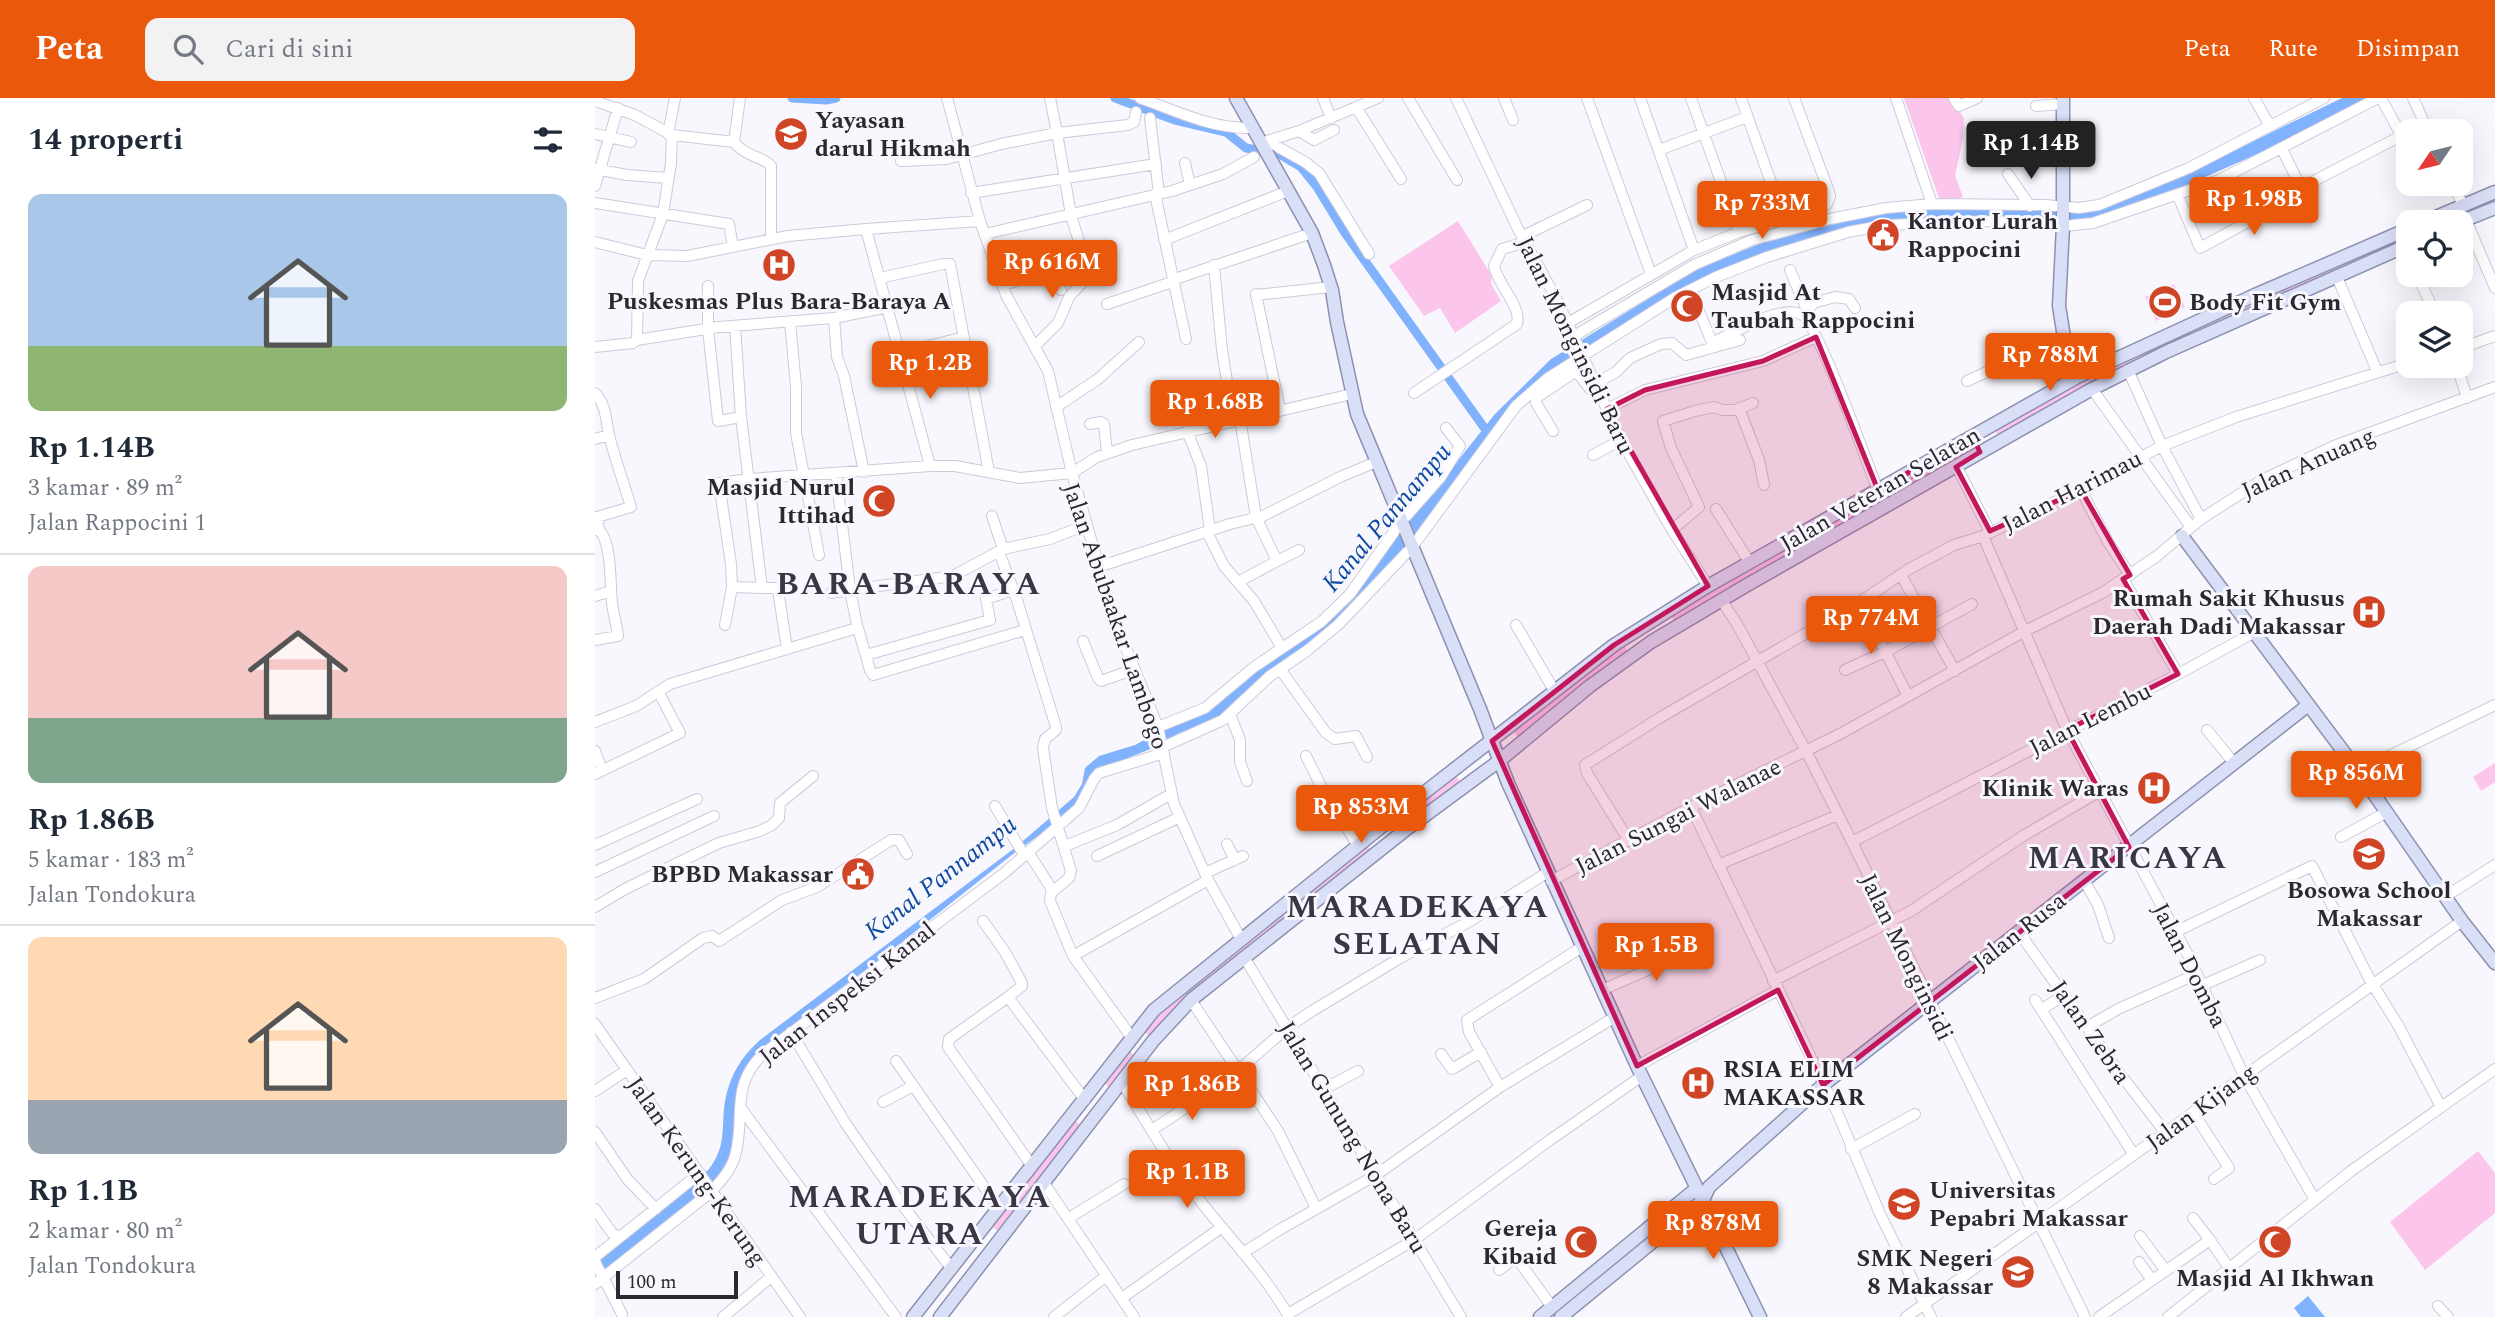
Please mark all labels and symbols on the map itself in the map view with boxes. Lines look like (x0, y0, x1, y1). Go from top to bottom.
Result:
place label: Yayasan darul Hikmah (815, 103, 971, 167)
school or university icon: Yayasan darul Hikmah (772, 115, 810, 153)
north arrow (2396, 119, 2473, 196)
pin: Rp 1.14B (1959, 122, 2103, 181)
pin: Rp 1.98B (2182, 178, 2326, 237)
pin: Rp 733M (1697, 181, 1827, 241)
place label: Kantor Lurah Rappocini (1907, 204, 2058, 268)
public building icon: Kantor Lurah Rappocini (1864, 216, 1902, 254)
street label: Jalan Monginsidi Baru (1507, 230, 1644, 461)
pin: Rp 616M (987, 240, 1117, 300)
hospital icon: Puskesmas Plus Bara-Baraya A (760, 246, 798, 284)
place label: Masjid At Taubah Rappocini (1711, 275, 1915, 339)
sports icon: Body Fit Gym (2146, 283, 2184, 321)
place label: Puskesmas Plus Bara-Baraya A (607, 284, 952, 320)
place label: Body Fit Gym (2189, 285, 2342, 321)
mosque icon: Masjid At Taubah Rappocini (1668, 287, 1706, 325)
pin: Rp 788M (1985, 334, 2115, 393)
pin: Rp 1.2B (865, 342, 995, 401)
pin: Rp 1.68B (1143, 380, 1287, 440)
street label: Jalan Veteran Selatan (1773, 418, 1988, 562)
street label: Jalan Anuang (2236, 418, 2381, 509)
water label: Kanal Pannampu (1312, 434, 1462, 601)
street label: Jalan Harimau (1996, 441, 2149, 543)
place label: Masjid Nurul Ittihad (706, 470, 855, 534)
street label: Jalan Abubaakar Lambogo (1052, 478, 1178, 755)
mosque icon: Masjid Nurul Ittihad (860, 482, 898, 520)
district label: BARA-BARAYA (776, 560, 1042, 609)
place label: Rumah Sakit Khusus Daerah Dadi Makassar (2092, 581, 2346, 645)
hospital icon: Rumah Sakit Khusus Daerah Dadi Makassar (2350, 593, 2388, 631)
pin: Rp 774M (1806, 596, 1936, 656)
street label: Jalan Lembu (2023, 674, 2158, 766)
street label: Jalan Sungai Walanae (1569, 749, 1788, 885)
pin: Rp 856M (2291, 752, 2421, 811)
hospital icon: Klinik Waras (2135, 769, 2173, 807)
place label: Klinik Waras (1982, 771, 2129, 807)
pin: Rp 853M (1296, 786, 1426, 845)
water label: Kanal Pannampu (856, 805, 1026, 950)
district label: MARICAYA (2028, 834, 2228, 883)
school or university icon: Bosowa School Makassar (2350, 835, 2388, 873)
public building icon: BPBD Makassar (839, 855, 877, 893)
place label: BPBD Makassar (651, 857, 834, 893)
street label: Jalan Monginsidi (1850, 868, 1962, 1047)
place label: Bosowa School Makassar (2287, 873, 2452, 937)
district label: MARADEKAYA SELATAN (1286, 883, 1550, 969)
street label: Jalan Rusa (1965, 883, 2074, 980)
street label: Jalan Domba (2142, 897, 2236, 1035)
street label: Jalan Inspeksi Kanal (751, 913, 944, 1074)
pin: Rp 1.5B (1591, 924, 1721, 983)
street label: Jalan Zebra (2041, 973, 2140, 1093)
street label: Jalan Gunung Nona Baru (1268, 1014, 1436, 1261)
place label: RSIA ELIM MAKASSAR (1723, 1052, 1866, 1116)
street label: Jalan Kijang (2139, 1055, 2265, 1161)
pin: Rp 1.86B (1120, 1062, 1264, 1122)
hospital icon: RSIA ELIM MAKASSAR (1679, 1064, 1717, 1102)
street label: Jalan Kerung-Kerung (617, 1069, 775, 1274)
pin: Rp 1.1B (1122, 1150, 1252, 1210)
district label: MARADEKAYA UTARA (788, 1173, 1052, 1259)
place label: Universitas Pepabri Makassar (1929, 1173, 2129, 1237)
school or university icon: Universitas Pepabri Makassar (1885, 1185, 1923, 1223)
pin: Rp 878M (1648, 1202, 1778, 1261)
place label: Gereja Kibaid (1482, 1211, 1558, 1275)
mosque icon: Gereja Kibaid (1562, 1223, 1600, 1261)
mosque icon: Masjid Al Ikhwan (2256, 1223, 2294, 1261)
place label: SMK Negeri 8 Makassar (1856, 1241, 1994, 1305)
school or university icon: SMK Negeri 8 Makassar (1999, 1253, 2037, 1291)
place label: Masjid Al Ikhwan (2176, 1261, 2374, 1297)
scale bar (616, 1268, 739, 1300)

